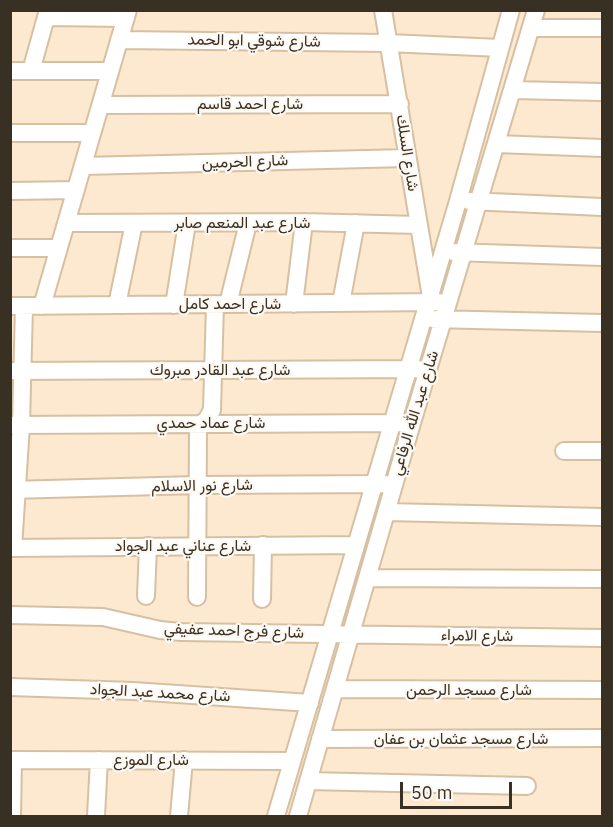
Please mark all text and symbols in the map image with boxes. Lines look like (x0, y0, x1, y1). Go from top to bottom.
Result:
street label: شارع شوقي ابو الحمد (187, 30, 321, 52)
street label: شارع احمد قاسم (197, 94, 303, 114)
street label: شارع السلك (391, 113, 423, 193)
street label: شارع الحرمين (201, 151, 289, 173)
street label: شارع عبد المنعم صابر (174, 213, 310, 233)
street label: شارع احمد كامل (179, 294, 281, 314)
street label: شارع عبد الله الرفاعي (387, 348, 443, 478)
street label: شارع عبد القادر مبروك (150, 360, 290, 380)
street label: شارع عماد حمدي (157, 413, 265, 433)
street label: شارع نور الاسلام (151, 476, 253, 496)
street label: شارع عناني عبد الجواد (115, 536, 251, 556)
street label: شارع فرج احمد عفيفي (164, 619, 304, 643)
street label: شارع الامراء (441, 626, 513, 646)
street label: شارع محمد عبد الجواد (89, 680, 231, 706)
street label: شارع مسجد الرحمن (406, 680, 532, 700)
street label: شارع مسجد عثمان بن عفان (374, 729, 548, 749)
street label: شارع الموزع (113, 750, 189, 770)
scale bar (403, 770, 516, 808)
text: 50 m (411, 781, 453, 804)

